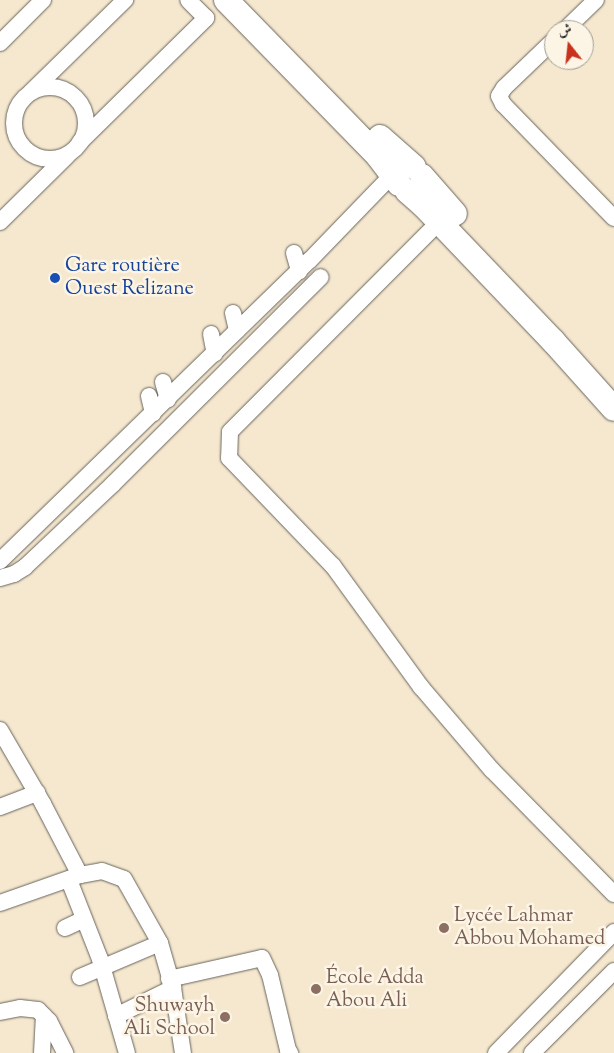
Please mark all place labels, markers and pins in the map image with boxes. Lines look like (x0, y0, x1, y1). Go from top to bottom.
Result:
place label: Gare routière Ouest Relizane (65, 254, 194, 301)
marker: Gare routière Ouest Relizane (49, 272, 61, 284)
place label: Lycée Lahmar Abbou Mohamed (454, 904, 605, 951)
marker: Lycée Lahmar Abbou Mohamed (438, 922, 450, 934)
place label: École Adda Abou Ali (326, 966, 424, 1013)
marker: École Adda Abou Ali (310, 983, 322, 995)
place label: Shuwayh Ali School (123, 994, 215, 1041)
marker: Shuwayh Ali School (219, 1011, 231, 1023)

